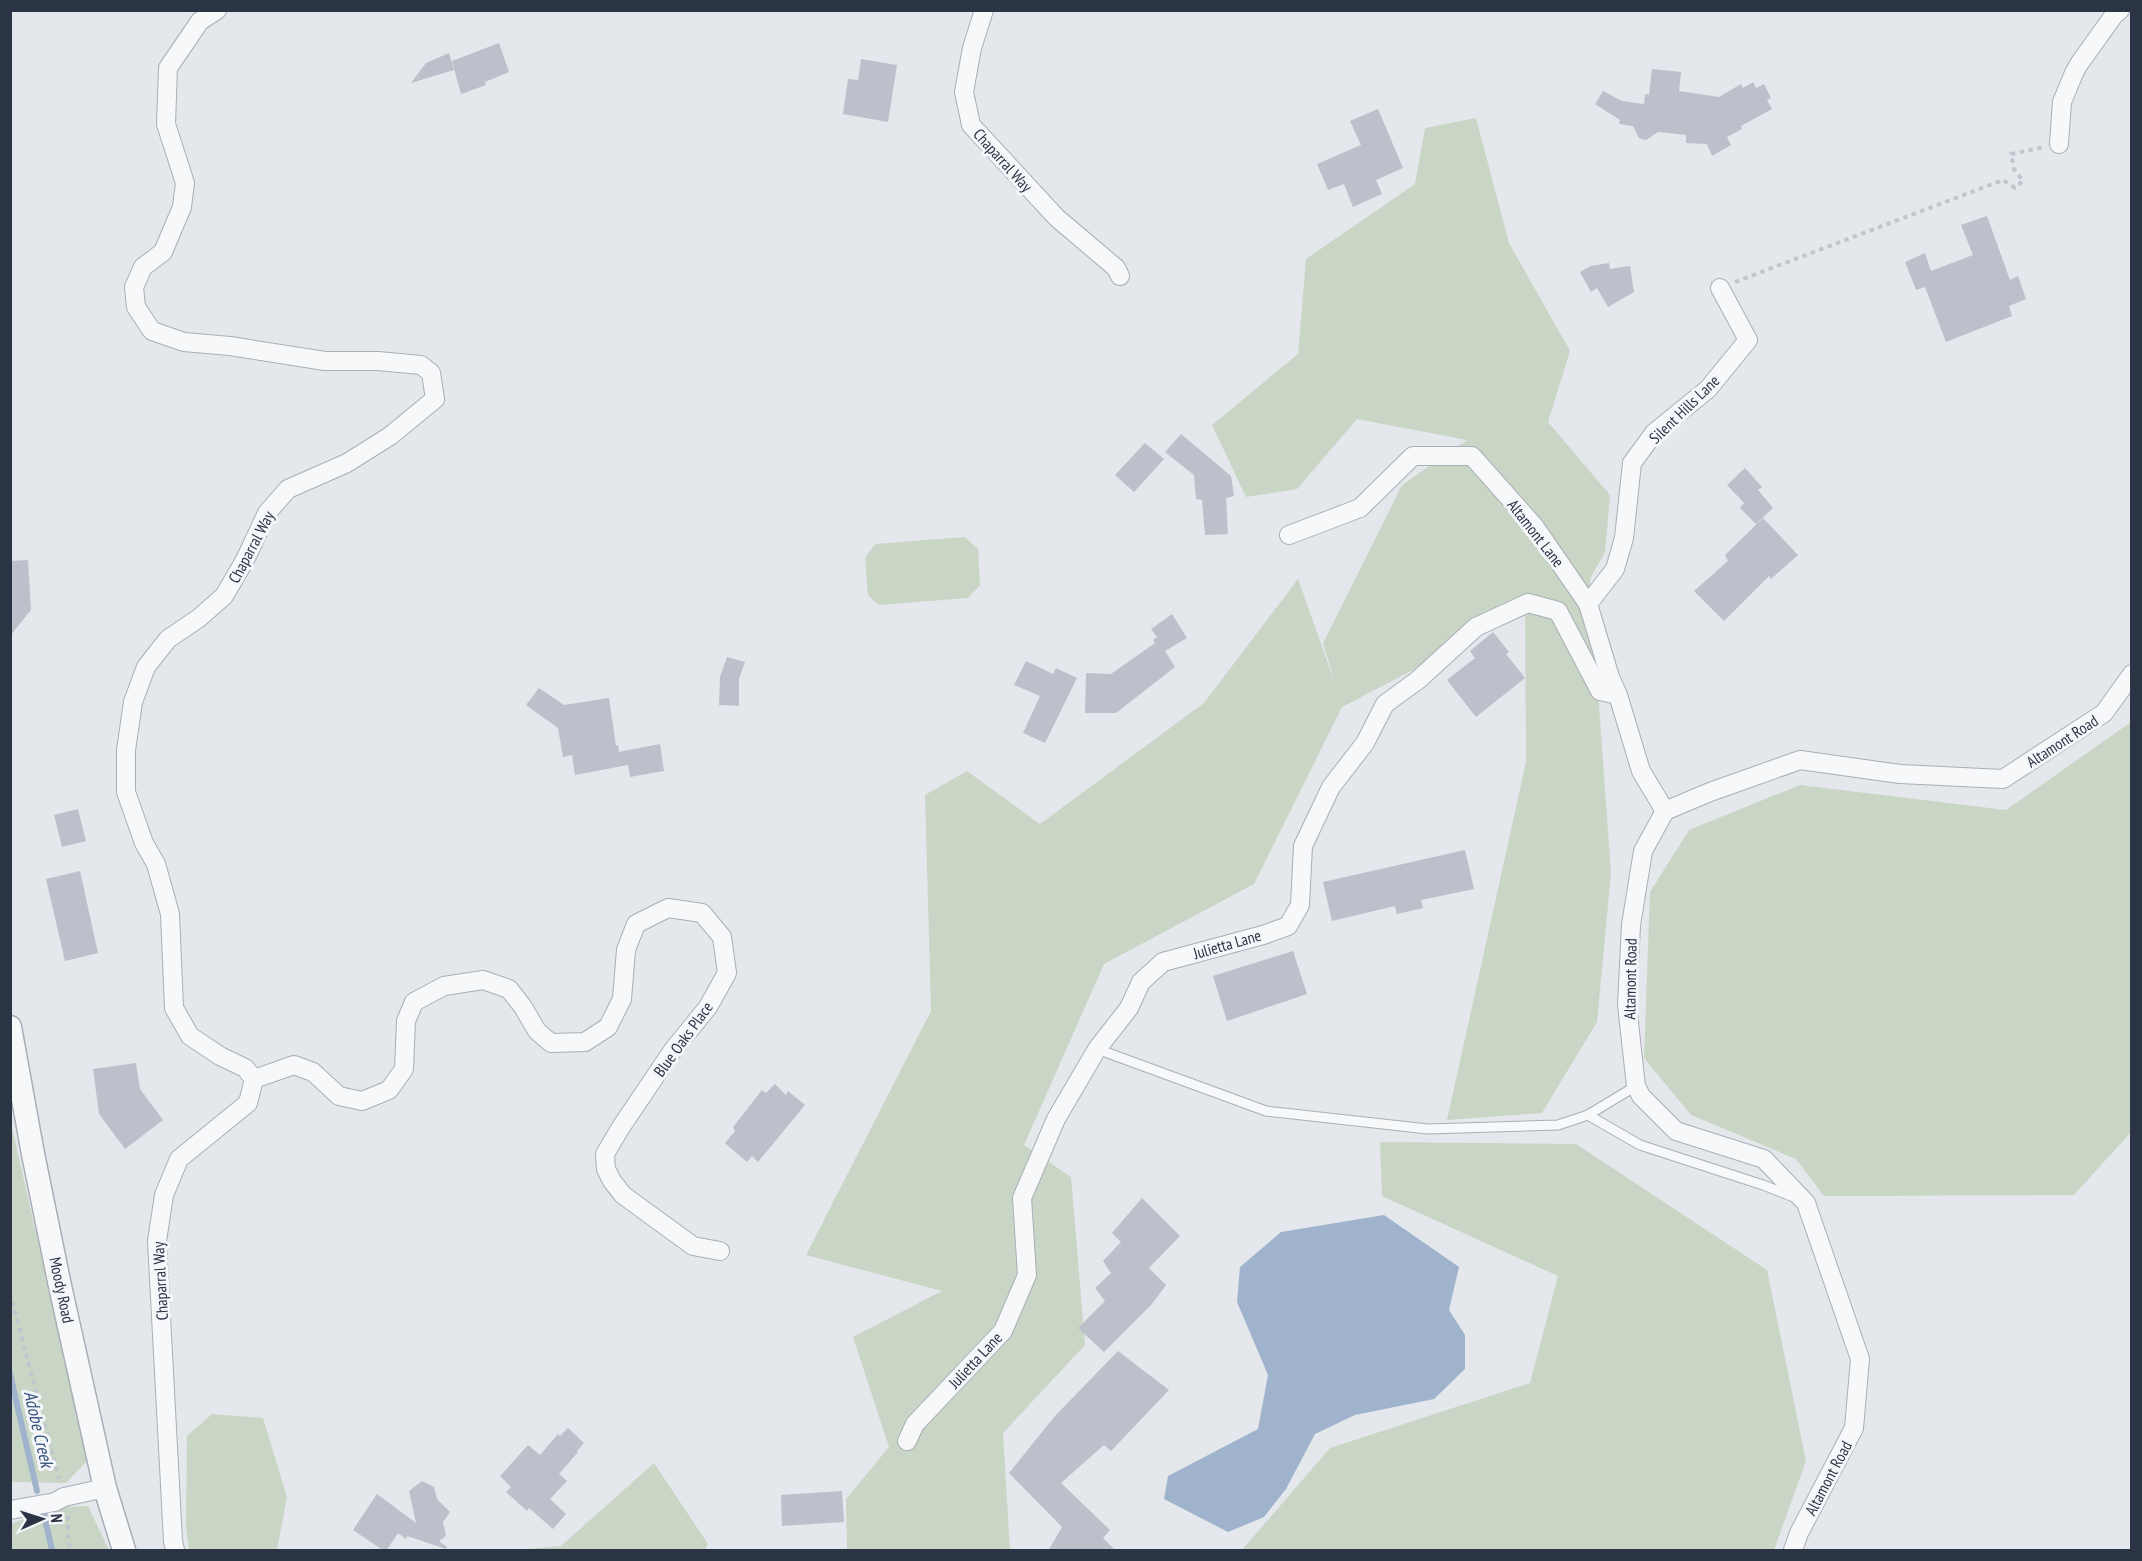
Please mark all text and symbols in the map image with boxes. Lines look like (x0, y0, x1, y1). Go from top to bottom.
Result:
street label: Chaparral Way (969, 124, 1037, 196)
street label: Silent Hills Lane (1645, 370, 1723, 448)
street label: Altamont Lane (1503, 495, 1569, 571)
street label: Chaparral Way (224, 508, 278, 586)
street label: Altamont Road (2022, 710, 2102, 772)
street label: Julietta Lane (1190, 925, 1263, 963)
street label: Altamont Road (1619, 938, 1641, 1020)
street label: Blue Oaks Place (649, 998, 717, 1080)
street label: Chaparral Way (148, 1241, 172, 1321)
street label: Moody Road (45, 1255, 79, 1325)
street label: Julietta Lane (943, 1328, 1006, 1393)
water label: Adobe Creek (19, 1389, 59, 1471)
street label: Altamont Road (1800, 1437, 1856, 1519)
north arrow (12, 1489, 72, 1549)
text: N (47, 1513, 67, 1523)

